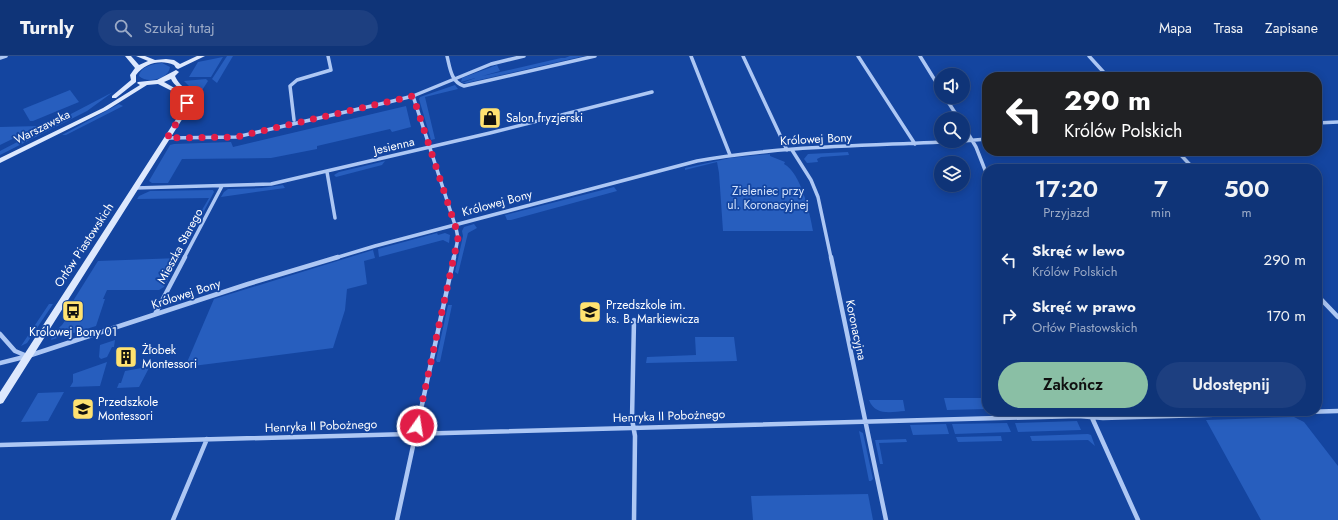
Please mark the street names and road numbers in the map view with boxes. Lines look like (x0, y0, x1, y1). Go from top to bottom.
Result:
street label: Warszawska (11, 105, 73, 149)
street label: Królowej Bony (780, 128, 853, 150)
street label: Jesienna (370, 133, 416, 160)
street label: Królowej Bony (460, 185, 535, 221)
street label: Orłów Piastowskich (50, 199, 118, 291)
street label: Mieszka Starego (153, 205, 208, 287)
street label: Królowej Bony (149, 274, 224, 314)
street label: Koronacyjna (841, 298, 871, 362)
street label: Henryka II Pobożnego (612, 405, 726, 427)
street label: Henryka II Pobożnego (264, 415, 378, 437)

